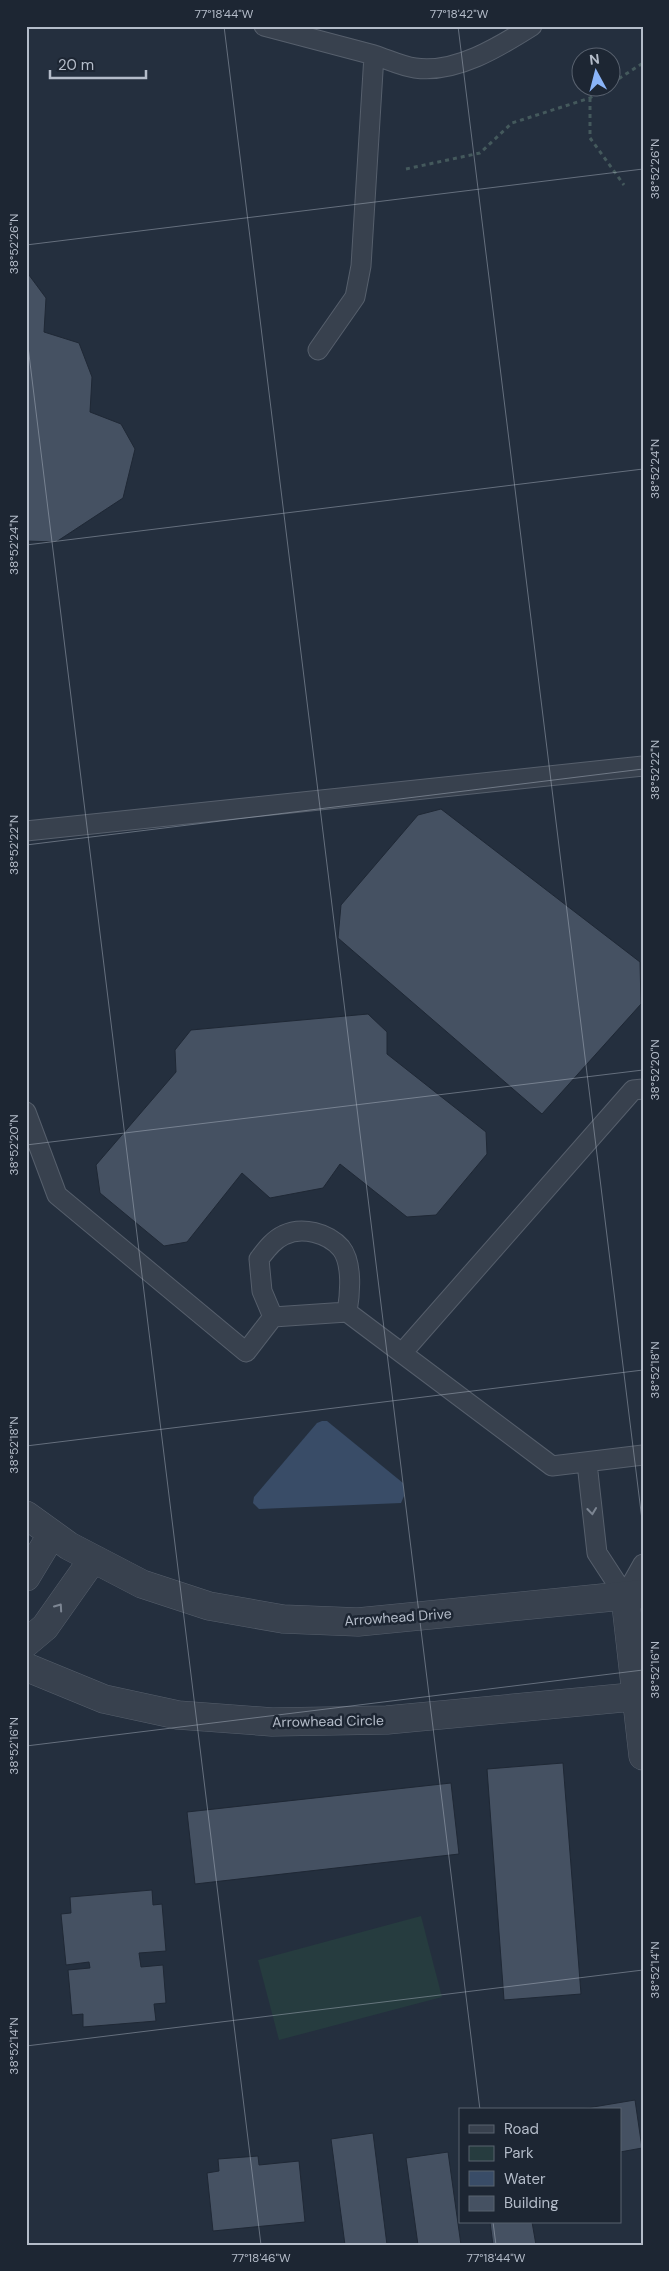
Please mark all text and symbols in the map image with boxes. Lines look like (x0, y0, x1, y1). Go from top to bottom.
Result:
text: 77°18'44"W (195, 6, 254, 22)
text: 77°18'42"W (430, 6, 489, 22)
scale bar (50, 48, 146, 80)
north arrow (572, 48, 622, 98)
text: N (588, 50, 601, 69)
text: 20 m (58, 55, 94, 75)
text: 38°52'26"N (647, 139, 663, 199)
text: 38°52'26"N (6, 214, 22, 274)
text: 38°52'24"N (647, 439, 663, 499)
text: 38°52'24"N (6, 515, 22, 575)
text: 38°52'22"N (647, 740, 663, 800)
text: 38°52'22"N (6, 815, 22, 875)
text: 38°52'20"N (647, 1039, 663, 1101)
text: 38°52'20"N (6, 1114, 22, 1176)
text: 38°52'18"N (647, 1341, 663, 1399)
text: 38°52'18"N (6, 1416, 22, 1474)
one-way arrow (586, 1508, 597, 1516)
one-way arrow (53, 1604, 61, 1613)
street label: Arrowhead Drive (344, 1604, 452, 1630)
text: 38°52'16"N (647, 1641, 663, 1699)
street label: Arrowhead Circle (272, 1711, 384, 1731)
text: 38°52'16"N (6, 1717, 22, 1775)
text: 38°52'14"N (647, 1941, 663, 1999)
text: 38°52'14"N (6, 2017, 22, 2075)
legend (459, 2108, 622, 2224)
text: Road (504, 2119, 539, 2139)
text: Park (504, 2143, 534, 2163)
text: Water (504, 2169, 546, 2189)
text: Building (504, 2193, 559, 2213)
text: 77°18'46"W (231, 2250, 291, 2266)
text: 77°18'44"W (467, 2250, 526, 2266)

